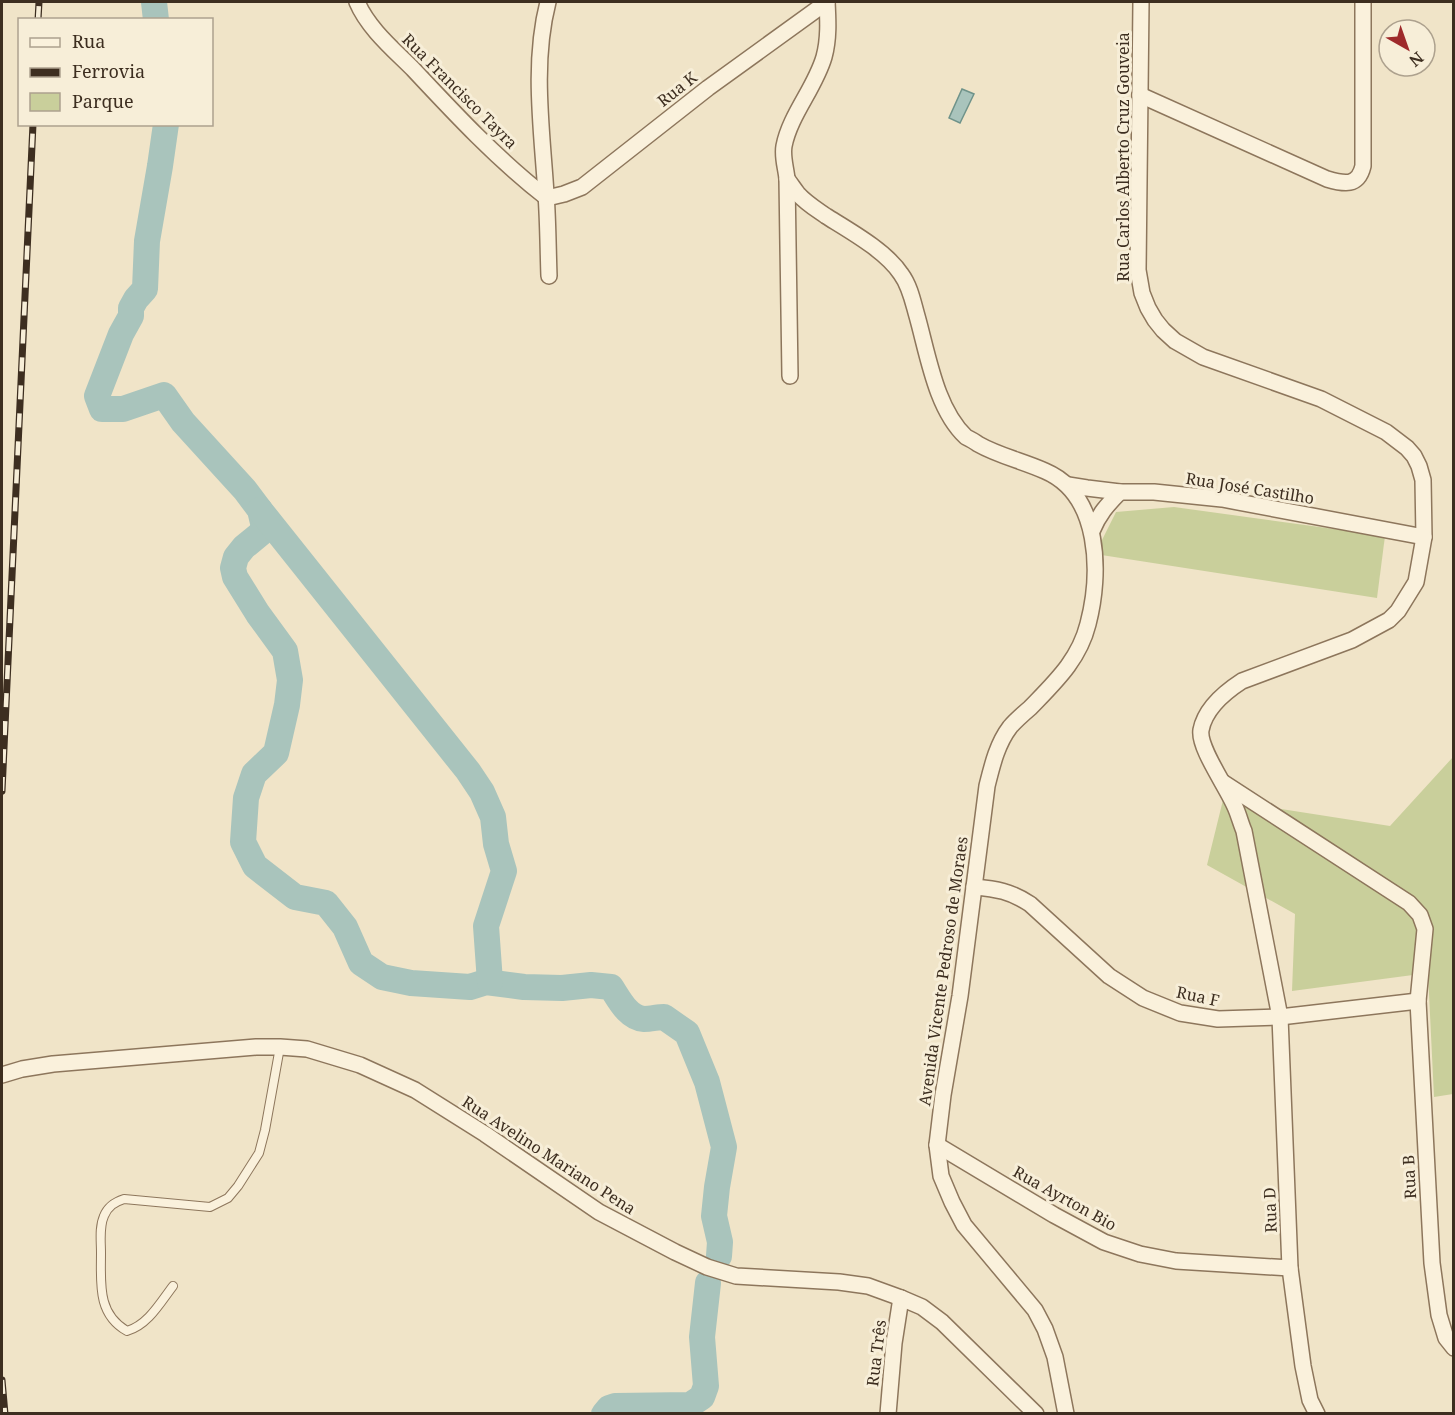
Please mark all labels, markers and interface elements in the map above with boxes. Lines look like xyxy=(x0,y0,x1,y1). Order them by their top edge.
legend xyxy=(18,18,213,126)
north arrow xyxy=(1377,18,1437,78)
text: Rua xyxy=(72,29,105,53)
street label: Rua Francisco Tayra xyxy=(398,29,522,153)
street label: Rua Carlos Alberto Cruz Gouveia xyxy=(1112,32,1134,282)
text: N xyxy=(1404,47,1429,72)
text: Ferrovia xyxy=(72,59,145,83)
street label: Rua K xyxy=(652,66,702,112)
text: Parque xyxy=(72,89,134,113)
street label: Rua José Castilho xyxy=(1184,467,1316,509)
street label: Avenida Vicente Pedroso de Moraes xyxy=(913,835,973,1107)
street label: Rua F xyxy=(1175,981,1221,1011)
street label: Rua Avelino Mariano Pena xyxy=(458,1091,640,1219)
street label: Rua B xyxy=(1397,1154,1421,1200)
street label: Rua Ayrton Bio xyxy=(1009,1160,1121,1236)
street label: Rua D xyxy=(1258,1187,1282,1233)
street label: Rua Três xyxy=(861,1318,891,1388)

